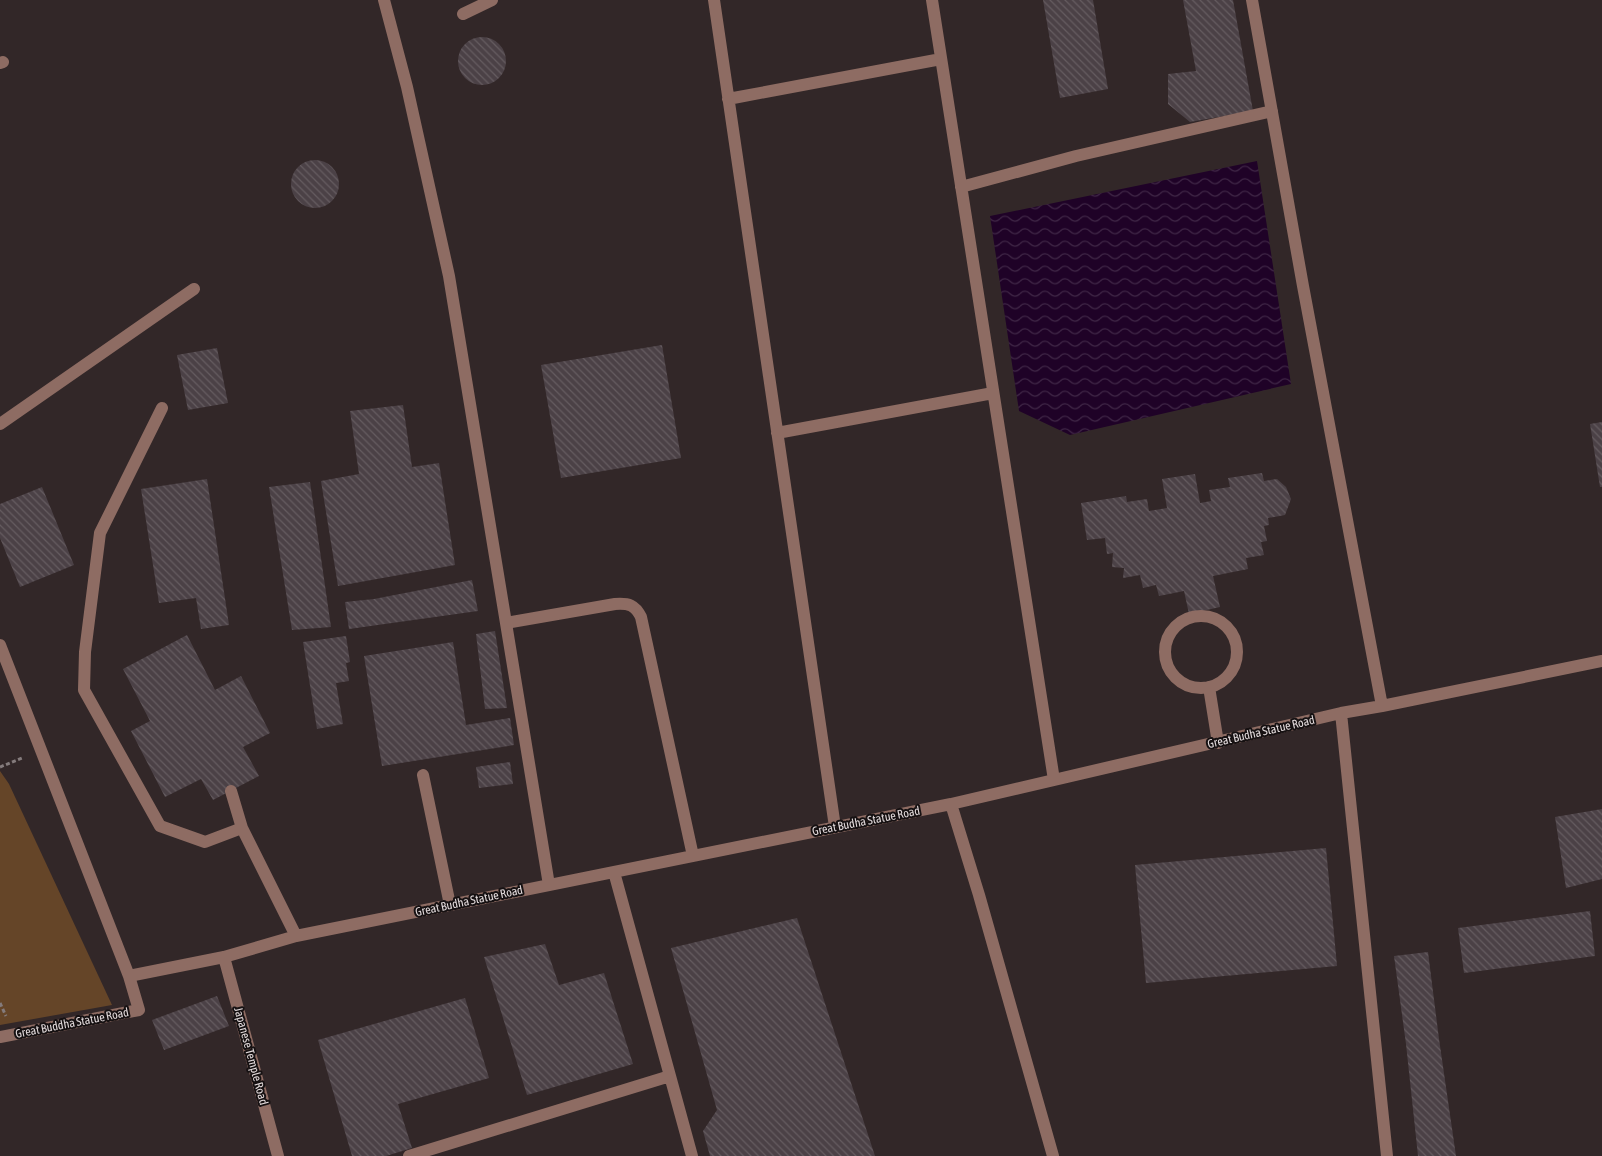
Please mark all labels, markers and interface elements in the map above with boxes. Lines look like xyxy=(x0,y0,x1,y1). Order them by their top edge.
street label: Great Budha Statue Road xyxy=(1206,713,1316,751)
street label: Great Budha Statue Road xyxy=(811,804,921,838)
street label: Great Budha Statue Road xyxy=(414,883,524,919)
street label: Great Buddha Statue Road xyxy=(14,1005,130,1041)
street label: Japanese Temple Road xyxy=(231,1006,271,1106)

